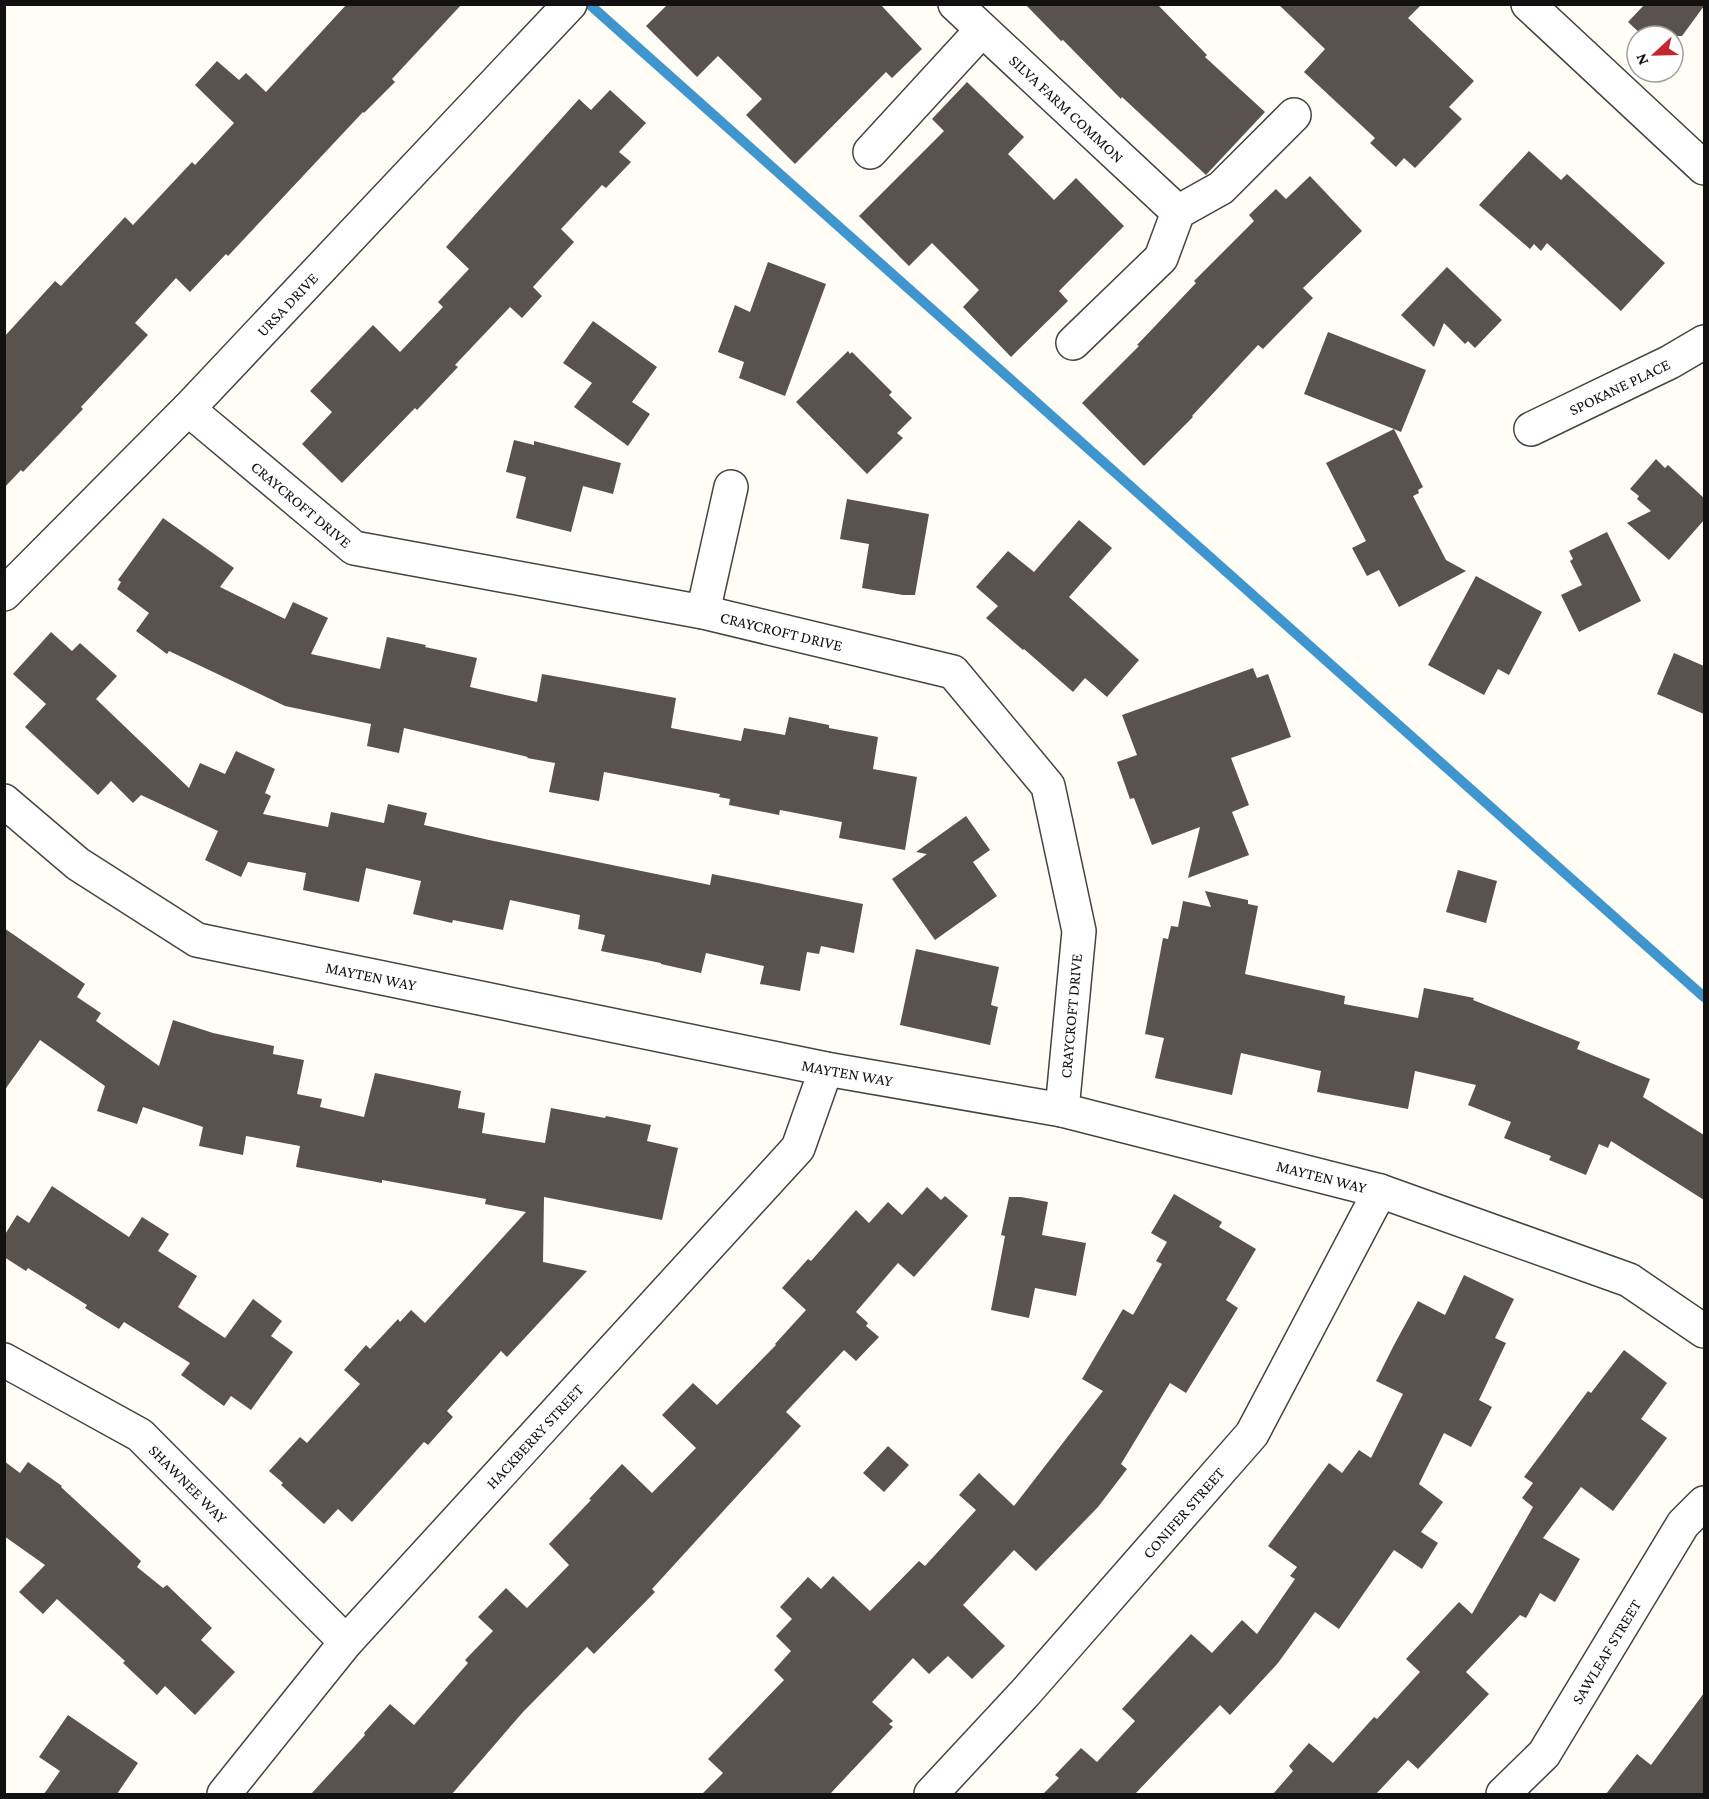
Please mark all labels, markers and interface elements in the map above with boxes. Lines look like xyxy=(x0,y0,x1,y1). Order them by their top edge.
north arrow xyxy=(1625,24,1685,84)
street label: SILVA FARM COMMON xyxy=(1006,51,1127,166)
text: N xyxy=(1632,51,1651,68)
street label: URSA DRIVE xyxy=(253,269,321,339)
street label: SPOKANE PLACE xyxy=(1566,355,1673,418)
street label: CRAYCROFT DRIVE xyxy=(248,457,355,551)
street label: CRAYCROFT DRIVE xyxy=(719,608,845,654)
street label: CRAYCROFT DRIVE xyxy=(1057,953,1085,1079)
street label: MAYTEN WAY xyxy=(324,958,418,993)
street label: MAYTEN WAY xyxy=(800,1056,895,1089)
street label: MAYTEN WAY xyxy=(1275,1157,1369,1196)
street label: HACKBERRY STREET xyxy=(482,1380,587,1492)
street label: SHAWNEE WAY xyxy=(146,1441,231,1527)
street label: CONIFER STREET xyxy=(1139,1463,1228,1561)
street label: SAWLEAF STREET xyxy=(1568,1596,1644,1707)

